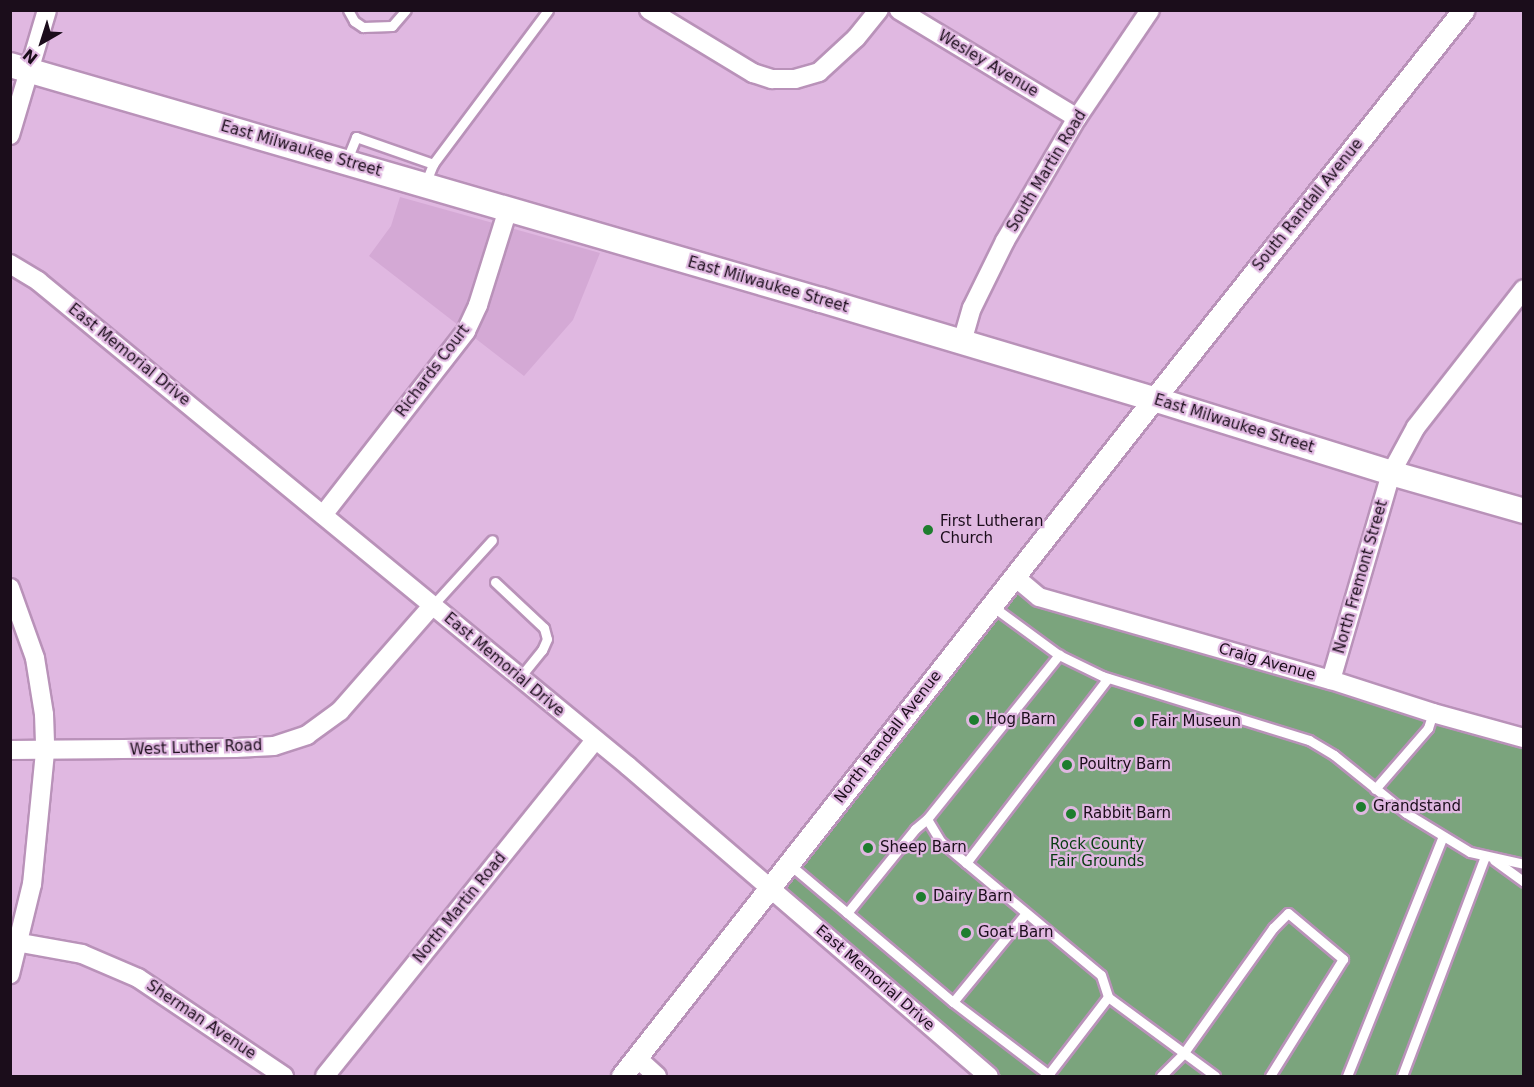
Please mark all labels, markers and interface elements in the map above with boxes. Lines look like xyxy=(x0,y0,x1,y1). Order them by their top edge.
north arrow xyxy=(12,12,72,72)
street label: Wesley Avenue xyxy=(935,27,1041,101)
text: N xyxy=(19,45,42,68)
street label: South Martin Road xyxy=(1004,107,1090,235)
street label: East Milwaukee Street xyxy=(219,117,383,181)
street label: South Randall Avenue xyxy=(1249,135,1367,275)
street label: East Milwaukee Street xyxy=(686,253,850,317)
street label: East Memorial Drive xyxy=(64,300,194,410)
street label: Richards Court xyxy=(392,321,474,421)
street label: East Milwaukee Street xyxy=(1152,391,1316,457)
street label: North Fremont Street xyxy=(1330,498,1392,656)
place label: First Lutheran Church xyxy=(940,512,1043,547)
marker: First Lutheran Church xyxy=(921,523,935,537)
street label: East Memorial Drive xyxy=(440,609,568,721)
street label: Craig Avenue xyxy=(1216,640,1318,684)
street label: North Randall Avenue xyxy=(831,667,945,807)
place label: Hog Barn xyxy=(986,711,1056,729)
marker: Hog Barn xyxy=(967,713,981,727)
place label: Fair Museun xyxy=(1151,713,1241,731)
marker: Fair Museun xyxy=(1132,715,1146,729)
street label: West Luther Road xyxy=(130,737,262,759)
place label: Poultry Barn xyxy=(1079,756,1171,774)
marker: Poultry Barn xyxy=(1060,758,1074,772)
place label: Grandstand xyxy=(1373,798,1461,816)
marker: Grandstand xyxy=(1354,800,1368,814)
place label: Rabbit Barn xyxy=(1083,805,1171,823)
marker: Rabbit Barn xyxy=(1064,807,1078,821)
park label: Rock County Fair Grounds xyxy=(1050,835,1144,870)
place label: Sheep Barn xyxy=(880,839,967,857)
marker: Sheep Barn xyxy=(861,841,875,855)
street label: North Martin Road xyxy=(410,849,510,967)
place label: Dairy Barn xyxy=(933,888,1013,906)
marker: Dairy Barn xyxy=(914,890,928,904)
street label: East Memorial Drive xyxy=(812,921,938,1035)
place label: Goat Barn xyxy=(978,924,1054,942)
marker: Goat Barn xyxy=(959,926,973,940)
street label: Sherman Avenue xyxy=(143,977,259,1063)

